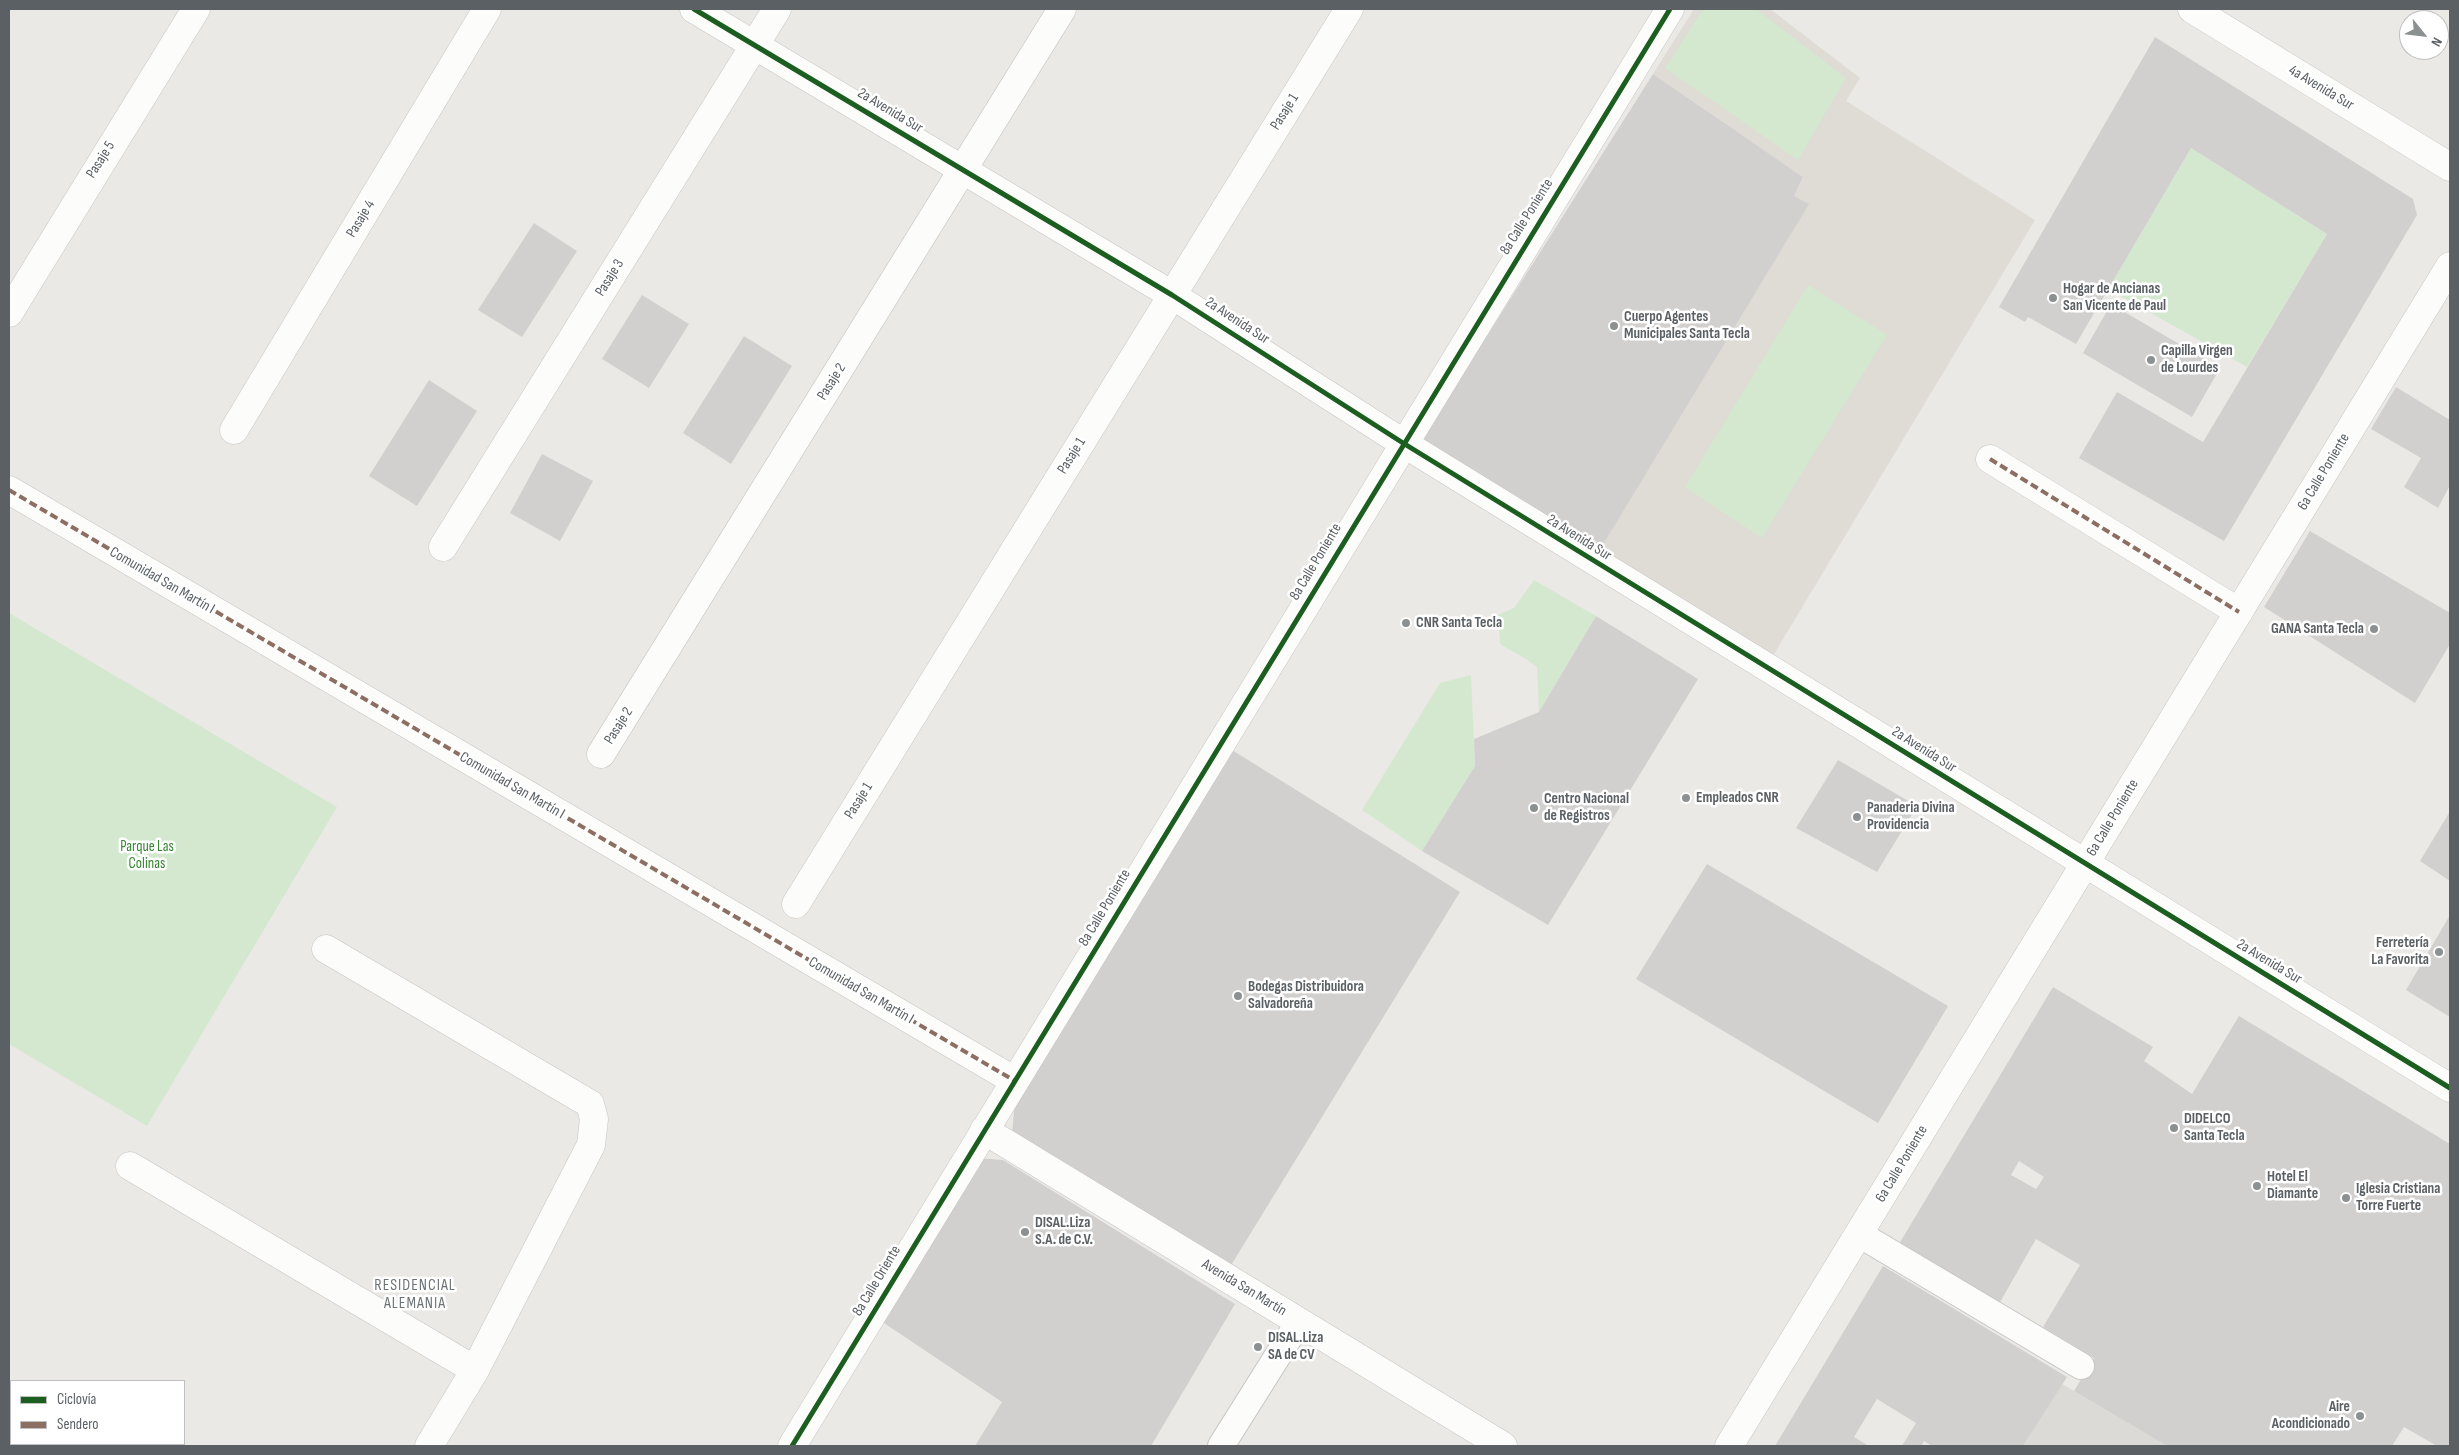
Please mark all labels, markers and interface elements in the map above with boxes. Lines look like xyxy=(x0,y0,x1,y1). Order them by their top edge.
north arrow xyxy=(2399,10,2449,60)
text: N xyxy=(2427,35,2446,49)
street label: 4a Avenida Sur xyxy=(2285,61,2357,115)
street label: 2a Avenida Sur xyxy=(854,85,926,137)
street label: Pasaje 1 xyxy=(1267,91,1303,133)
street label: Pasaje 5 xyxy=(83,138,119,182)
street label: 8a Calle Poniente xyxy=(1496,176,1558,258)
street label: Pasaje 4 xyxy=(343,197,379,241)
street label: Pasaje 3 xyxy=(592,256,628,300)
place label: Hogar de Ancianas San Vicente de Paul xyxy=(2063,280,2166,315)
marker: Hogar de Ancianas San Vicente de Paul xyxy=(2047,292,2059,304)
street label: 2a Avenida Sur xyxy=(1202,294,1272,348)
place label: Cuerpo Agentes Municipales Santa Tecla xyxy=(1624,308,1750,343)
marker: Cuerpo Agentes Municipales Santa Tecla xyxy=(1608,320,1620,332)
place label: Capilla Virgen de Lourdes xyxy=(2161,342,2233,377)
marker: Capilla Virgen de Lourdes xyxy=(2145,354,2157,366)
street label: Pasaje 2 xyxy=(814,360,850,404)
street label: 6a Calle Poniente xyxy=(2294,430,2354,514)
street label: Pasaje 1 xyxy=(1054,435,1090,477)
street label: 2a Avenida Sur xyxy=(1543,511,1615,565)
street label: 8a Calle Poniente xyxy=(1286,520,1346,604)
street label: Comunidad San Martín I xyxy=(106,544,218,618)
place label: CNR Santa Tecla xyxy=(1416,614,1502,632)
marker: CNR Santa Tecla xyxy=(1400,617,1412,629)
place label: GANA Santa Tecla xyxy=(2271,620,2364,638)
marker: GANA Santa Tecla xyxy=(2368,623,2380,635)
street label: Pasaje 2 xyxy=(601,704,637,748)
street label: 2a Avenida Sur xyxy=(1888,723,1960,777)
street label: Comunidad San Martín I xyxy=(456,749,568,823)
street label: 6a Calle Poniente xyxy=(2083,776,2143,860)
street label: Pasaje 1 xyxy=(841,780,877,822)
place label: Empleados CNR xyxy=(1696,789,1779,807)
place label: Centro Nacional de Registros xyxy=(1544,790,1629,825)
marker: Empleados CNR xyxy=(1680,792,1692,804)
place label: Panaderia Divina Providencia xyxy=(1867,799,1955,834)
marker: Centro Nacional de Registros xyxy=(1528,802,1540,814)
marker: Panaderia Divina Providencia xyxy=(1851,811,1863,823)
park label: Parque Las Colinas xyxy=(120,838,174,873)
street label: 8a Calle Poniente xyxy=(1075,866,1135,950)
place label: Ferretería La Favorita xyxy=(2371,934,2429,969)
street label: 2a Avenida Sur xyxy=(2233,936,2305,988)
marker: Ferretería La Favorita xyxy=(2433,946,2445,958)
street label: Comunidad San Martín I xyxy=(805,954,917,1028)
place label: Bodegas Distribuidora Salvadoreña xyxy=(1248,978,1364,1013)
marker: Bodegas Distribuidora Salvadoreña xyxy=(1232,990,1244,1002)
place label: DIDELCO Santa Tecla xyxy=(2184,1110,2245,1145)
street label: 6a Calle Poniente xyxy=(1872,1122,1932,1206)
marker: DIDELCO Santa Tecla xyxy=(2168,1122,2180,1134)
place label: Hotel El Diamante xyxy=(2267,1168,2318,1203)
marker: Hotel El Diamante xyxy=(2251,1180,2263,1192)
place label: Iglesia Cristiana Torre Fuerte xyxy=(2356,1180,2440,1215)
marker: Iglesia Cristiana Torre Fuerte xyxy=(2340,1192,2352,1204)
place label: DISAL.Liza S.A. de C.V. xyxy=(1035,1214,1093,1249)
marker: DISAL.Liza S.A. de C.V. xyxy=(1019,1226,1031,1238)
street label: 8a Calle Oriente xyxy=(849,1242,905,1320)
street label: Avenida San Martín xyxy=(1198,1256,1290,1320)
district label: RESIDENCIAL ALEMANIA xyxy=(373,1276,457,1314)
place label: DISAL.Liza SA de CV xyxy=(1268,1329,1323,1364)
marker: DISAL.Liza SA de CV xyxy=(1252,1341,1264,1353)
legend xyxy=(10,1380,185,1445)
text: Ciclovía xyxy=(57,1390,96,1409)
place label: Aire Acondicionado xyxy=(2272,1398,2350,1433)
marker: Aire Acondicionado xyxy=(2354,1410,2366,1422)
text: Sendero xyxy=(57,1415,98,1434)

